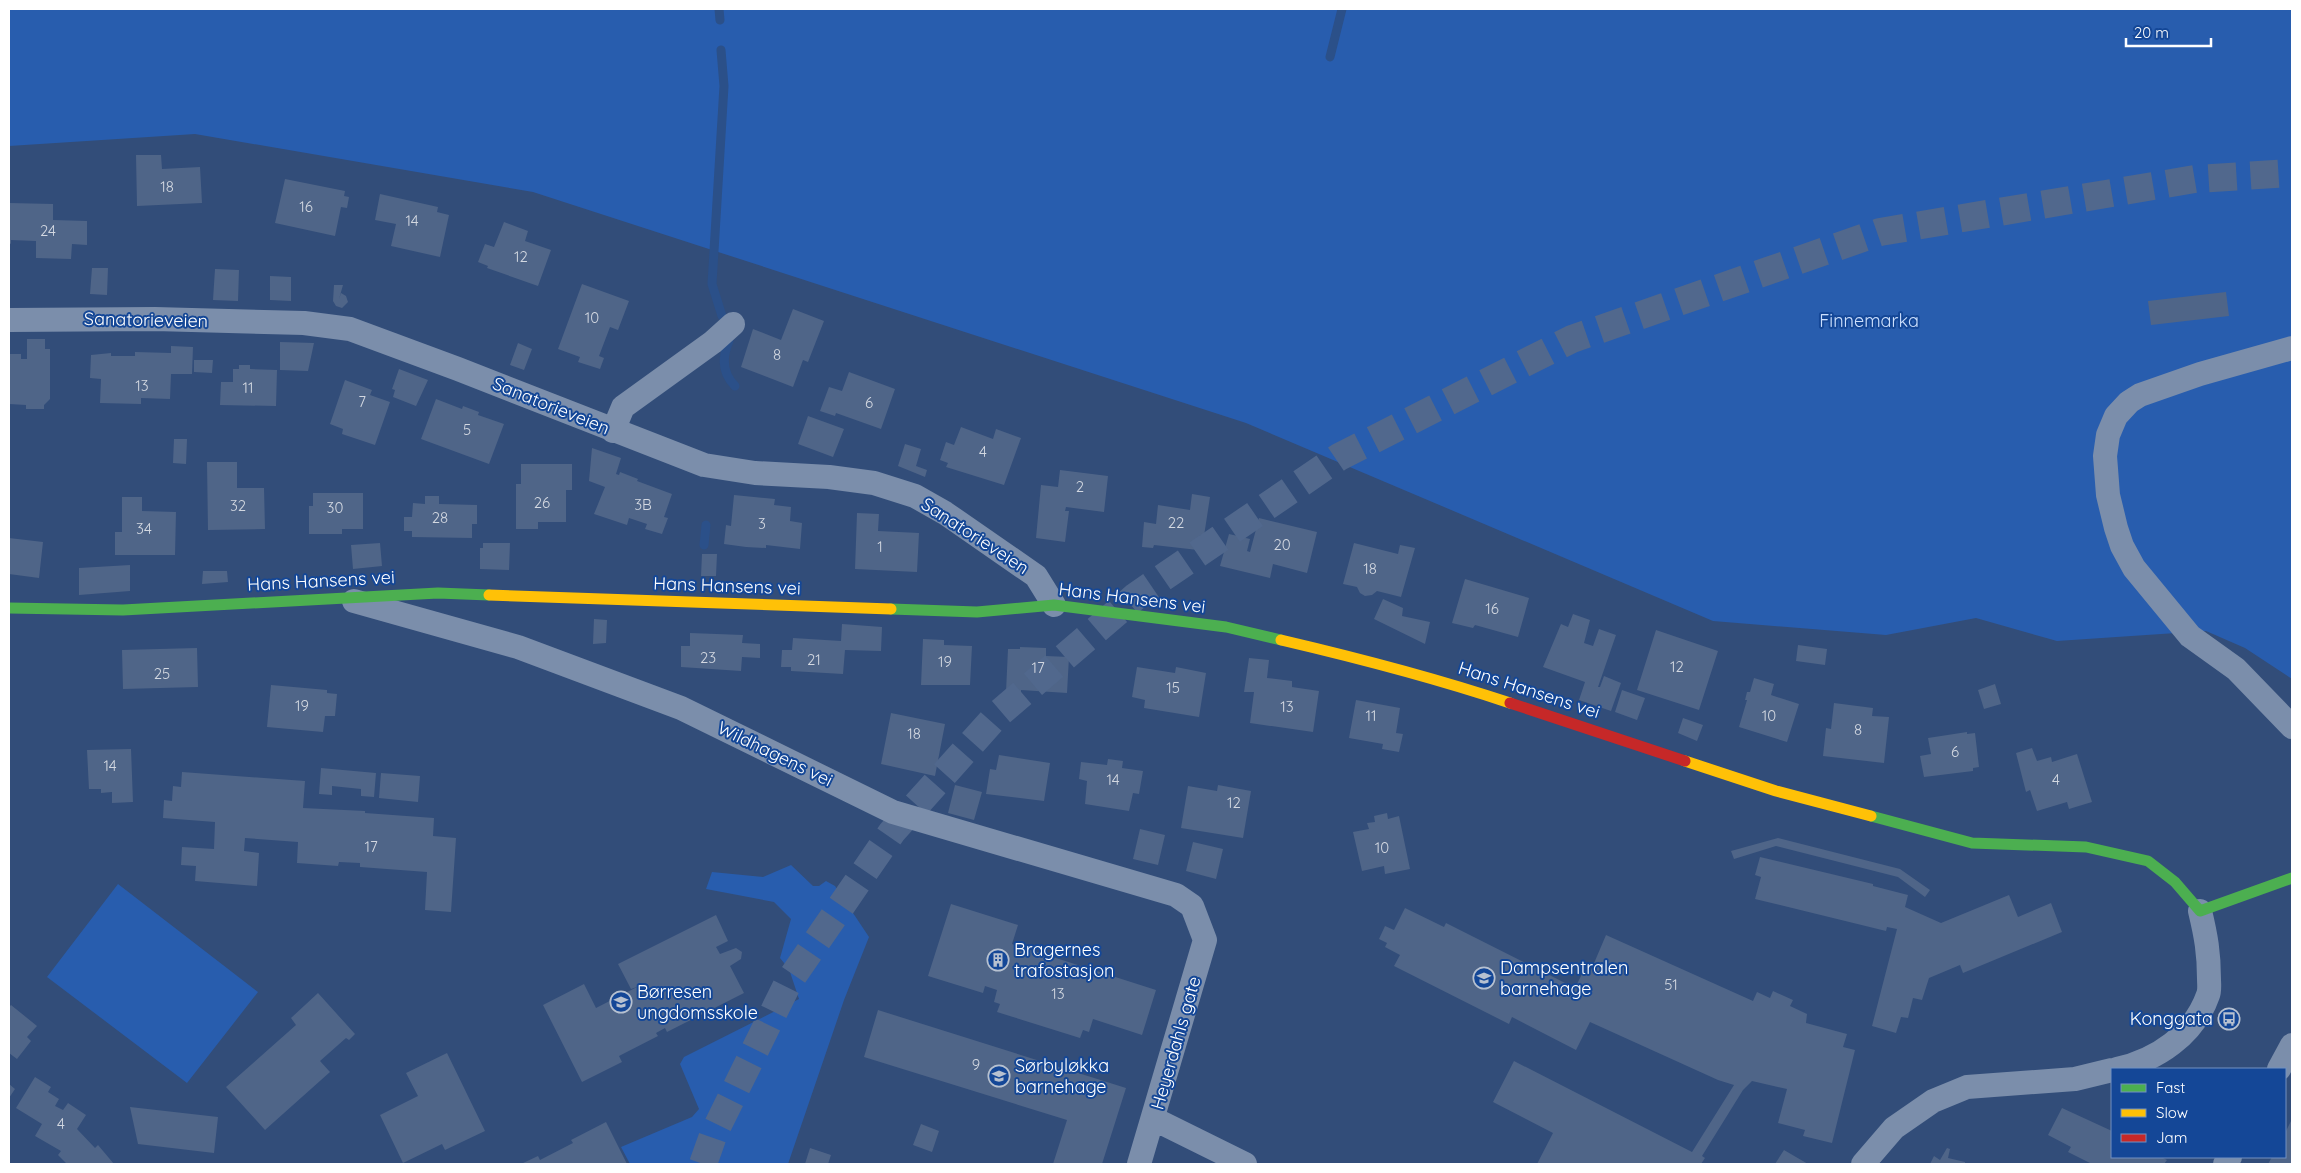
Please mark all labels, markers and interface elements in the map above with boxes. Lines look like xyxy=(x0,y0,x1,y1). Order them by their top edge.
scale bar xyxy=(2126,15,2211,47)
text: 20 m xyxy=(2134,23,2169,42)
house number: 18 xyxy=(160,177,174,196)
house number: 16 xyxy=(299,197,313,216)
house number: 14 xyxy=(405,211,419,230)
house number: 24 xyxy=(40,221,56,240)
house number: 12 xyxy=(514,247,528,266)
street label: Sanatorieveien xyxy=(84,307,208,332)
house number: 10 xyxy=(585,308,599,327)
park label: Finnemarka xyxy=(1819,309,1919,332)
house number: 8 xyxy=(773,345,781,364)
street label: Sanatorieveien xyxy=(489,372,613,439)
house number: 13 xyxy=(135,376,149,395)
house number: 11 xyxy=(242,378,254,397)
house number: 7 xyxy=(358,392,366,411)
house number: 6 xyxy=(865,393,873,412)
house number: 5 xyxy=(463,420,471,439)
house number: 4 xyxy=(979,442,987,461)
house number: 2 xyxy=(1076,477,1084,496)
street label: Sanatorieveien xyxy=(917,492,1034,579)
house number: 26 xyxy=(534,493,550,512)
house number: 3B xyxy=(634,495,652,514)
house number: 32 xyxy=(230,496,246,515)
house number: 30 xyxy=(327,498,343,517)
house number: 28 xyxy=(432,508,448,527)
house number: 22 xyxy=(1168,513,1184,532)
house number: 3 xyxy=(758,514,766,533)
house number: 34 xyxy=(136,519,152,538)
house number: 20 xyxy=(1273,535,1291,554)
house number: 1 xyxy=(877,537,883,556)
house number: 18 xyxy=(1363,559,1377,578)
street label: Hans Hansens vei xyxy=(247,565,395,596)
street label: Hans Hansens vei xyxy=(653,571,801,600)
street label: Hans Hansens vei xyxy=(1057,577,1207,618)
house number: 16 xyxy=(1485,599,1499,618)
house number: 23 xyxy=(700,648,716,667)
house number: 21 xyxy=(807,650,821,669)
house number: 19 xyxy=(938,652,952,671)
street label: Hans Hansens vei xyxy=(1455,656,1603,723)
house number: 12 xyxy=(1670,657,1684,676)
house number: 17 xyxy=(1031,658,1045,677)
house number: 25 xyxy=(154,664,170,683)
house number: 15 xyxy=(1166,678,1180,697)
house number: 19 xyxy=(295,696,309,715)
house number: 13 xyxy=(1280,697,1294,716)
house number: 11 xyxy=(1365,706,1377,725)
house number: 10 xyxy=(1762,706,1776,725)
street label: Wildhagens vei xyxy=(714,716,837,791)
house number: 8 xyxy=(1854,720,1862,739)
house number: 18 xyxy=(907,724,921,743)
house number: 6 xyxy=(1951,742,1959,761)
house number: 14 xyxy=(103,756,117,775)
house number: 14 xyxy=(1106,770,1120,789)
house number: 4 xyxy=(2052,770,2060,789)
house number: 12 xyxy=(1227,793,1241,812)
house number: 17 xyxy=(364,837,378,856)
house number: 10 xyxy=(1375,838,1389,857)
place label: Bragernes trafostasjon xyxy=(1014,938,1114,982)
building icon: Bragernes trafostasjon xyxy=(986,948,1010,972)
place label: Dampsentralen barnehage xyxy=(1500,956,1628,1000)
school or university icon: Dampsentralen barnehage xyxy=(1472,966,1496,990)
street label: Heyerdahls gate xyxy=(1145,974,1206,1112)
house number: 51 xyxy=(1664,975,1678,994)
place label: Børresen ungdomsskole xyxy=(637,980,758,1024)
house number: 13 xyxy=(1051,984,1065,1003)
school or university icon: Børresen ungdomsskole xyxy=(609,990,633,1014)
place label: Konggata xyxy=(2130,1007,2213,1030)
bus stop icon: Konggata xyxy=(2217,1007,2241,1031)
place label: Sørbyløkka barnehage xyxy=(1015,1054,1109,1098)
house number: 9 xyxy=(972,1055,980,1074)
school or university icon: Sørbyløkka barnehage xyxy=(987,1064,1011,1088)
legend xyxy=(2111,1068,2286,1158)
text: Fast xyxy=(2156,1078,2185,1097)
text: Slow xyxy=(2156,1103,2188,1122)
house number: 4 xyxy=(57,1114,65,1133)
text: Jam xyxy=(2156,1128,2187,1147)

